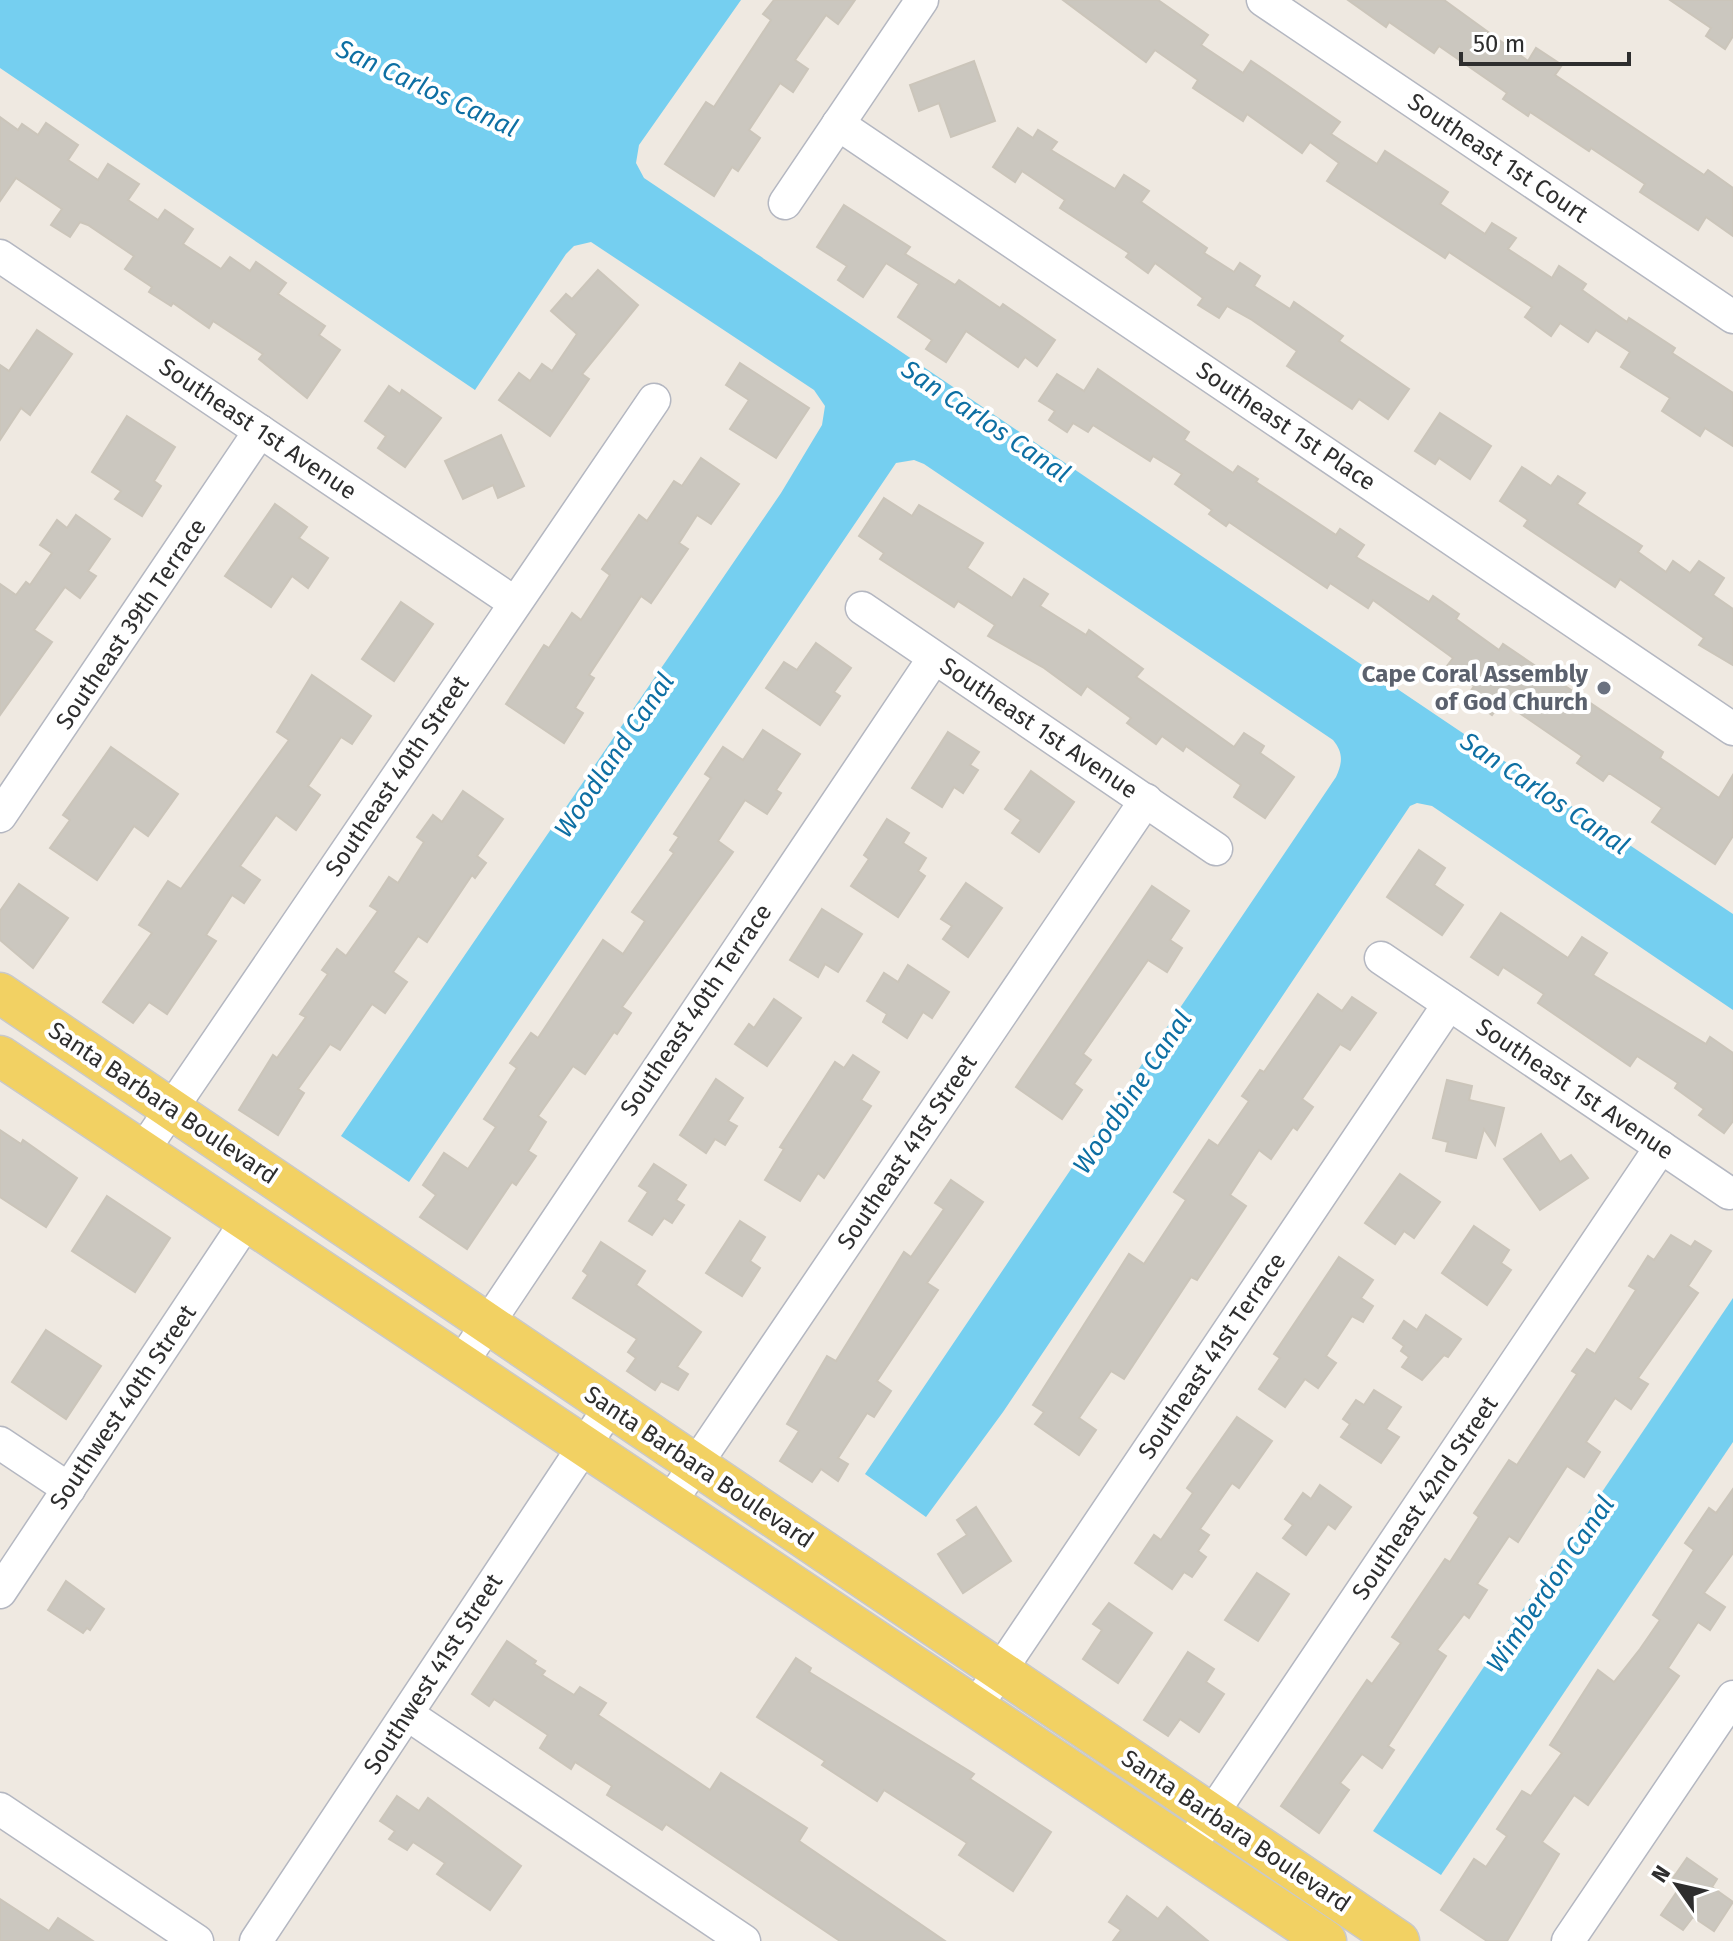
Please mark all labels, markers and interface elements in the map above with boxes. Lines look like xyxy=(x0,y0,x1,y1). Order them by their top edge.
scale bar xyxy=(1461,16,1629,66)
text: 50 m xyxy=(1473,30,1525,58)
water label: San Carlos Canal xyxy=(330,32,522,144)
street label: Southeast 1st Court xyxy=(1403,87,1594,229)
street label: Southeast 1st Avenue xyxy=(154,353,362,505)
water label: San Carlos Canal xyxy=(895,353,1076,489)
street label: Southeast 1st Place xyxy=(1191,356,1381,496)
street label: Southeast 39th Terrace xyxy=(50,513,212,735)
street label: Southeast 1st Avenue xyxy=(935,652,1143,804)
place label: Cape Coral Assembly of God Church xyxy=(1362,660,1589,716)
water label: Woodland Canal xyxy=(548,667,681,843)
street label: Southeast 40th Street xyxy=(319,670,475,882)
marker: Cape Coral Assembly of God Church xyxy=(1595,679,1613,697)
water label: San Carlos Canal xyxy=(1454,725,1635,861)
street label: Southeast 40th Terrace xyxy=(615,899,777,1121)
water label: Woodbine Canal xyxy=(1066,1005,1198,1180)
street label: Southeast 1st Avenue xyxy=(1471,1013,1679,1165)
street label: Santa Barbara Boulevard xyxy=(43,1016,283,1190)
street label: Southeast 41st Street xyxy=(831,1049,983,1255)
street label: Southeast 41st Terrace xyxy=(1133,1248,1291,1464)
street label: Southwest 40th Street xyxy=(44,1299,202,1515)
street label: Santa Barbara Boulevard xyxy=(579,1380,819,1554)
street label: Southeast 42nd Street xyxy=(1346,1391,1504,1605)
water label: Wimberdon Canal xyxy=(1480,1490,1621,1679)
street label: Southwest 41st Street xyxy=(358,1568,508,1780)
street label: Santa Barbara Boulevard xyxy=(1116,1744,1356,1918)
north arrow xyxy=(1637,1845,1717,1925)
text: N xyxy=(1646,1860,1676,1888)

